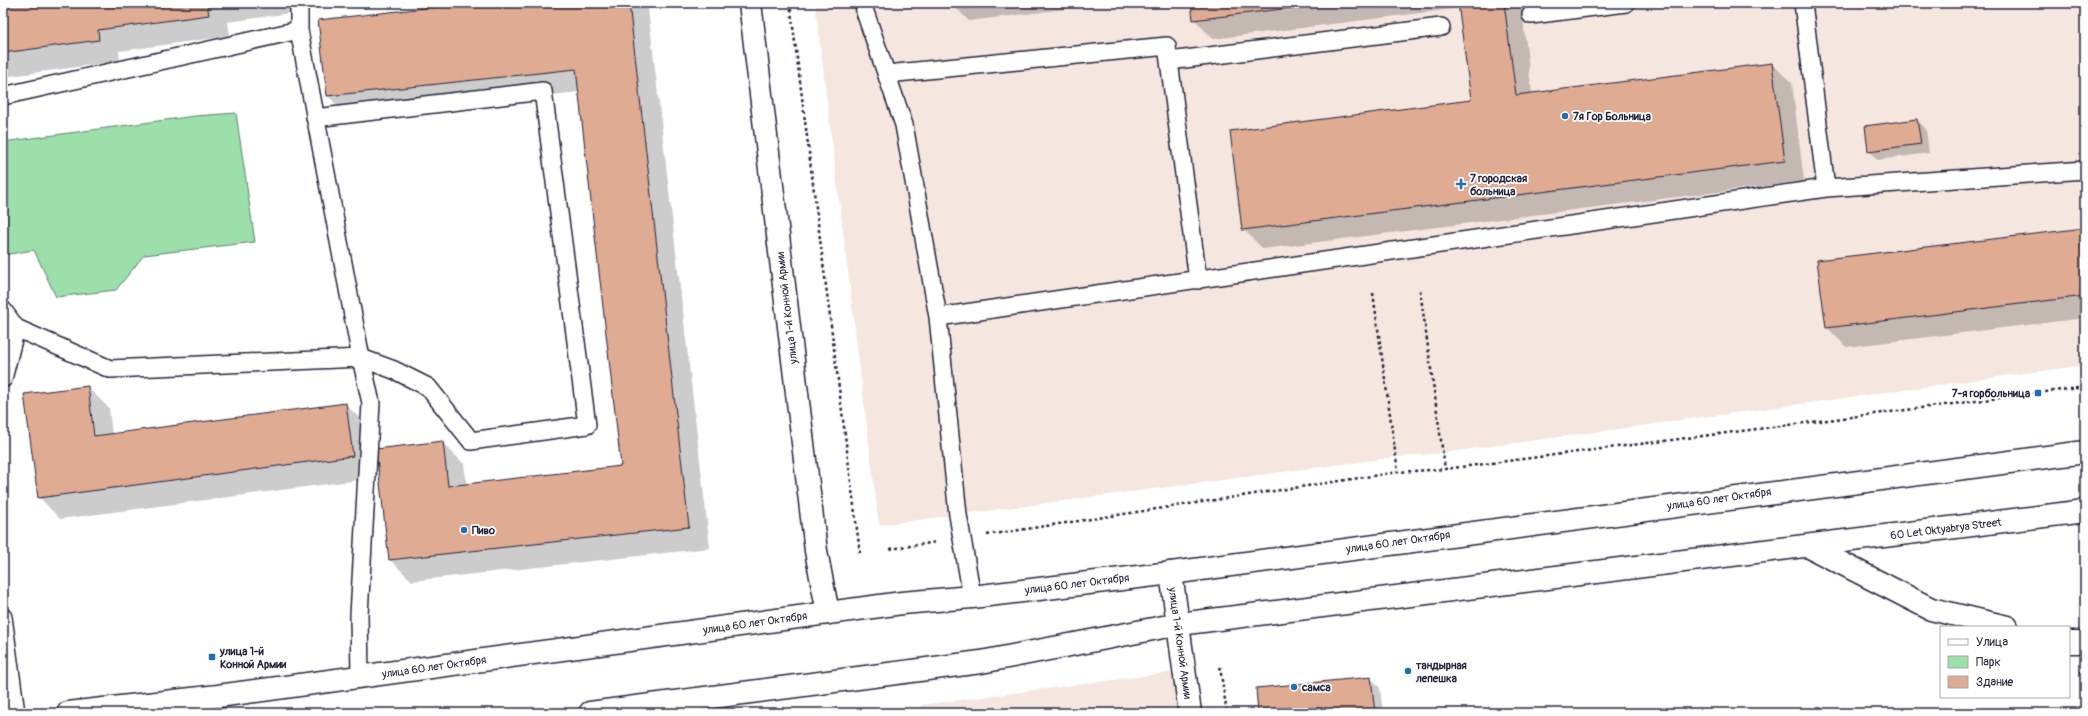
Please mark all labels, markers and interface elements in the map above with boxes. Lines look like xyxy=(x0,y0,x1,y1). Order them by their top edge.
place label: 7я Гор Больница xyxy=(1573,110,1651,123)
marker: 7я Гор Больница xyxy=(1560,111,1570,121)
place label: 7 городская больница xyxy=(1470,172,1527,198)
marker: 7 городская больница xyxy=(1455,178,1467,190)
street label: улица 1-й Конной Армии xyxy=(774,251,800,366)
place label: 7-я горбольница xyxy=(1952,387,2030,400)
marker: 7-я горбольница xyxy=(2033,388,2043,398)
street label: улица 60 лет Октября xyxy=(1665,485,1772,513)
street label: 60 Let Oktyabrya Street xyxy=(1890,516,2003,542)
place label: Пиво xyxy=(472,524,495,537)
marker: Пиво xyxy=(459,525,469,535)
street label: улица 60 лет Октября xyxy=(1344,528,1451,556)
street label: улица 60 лет Октября xyxy=(1023,571,1130,597)
street label: улица 1-й Конной Армии xyxy=(1166,585,1194,700)
street label: улица 60 лет Октября xyxy=(701,609,808,637)
legend xyxy=(1940,626,2070,698)
text: Улица xyxy=(1976,635,2008,650)
place label: улица 1-й Конной Армии xyxy=(219,645,286,671)
marker: улица 1-й Конной Армии xyxy=(207,652,217,662)
street label: улица 60 лет Октября xyxy=(380,653,487,681)
text: Парк xyxy=(1976,655,2001,670)
place label: тандырная лепешка xyxy=(1415,659,1467,685)
marker: тандырная лепешка xyxy=(1403,666,1413,676)
text: Здание xyxy=(1976,675,2013,690)
place label: самса xyxy=(1301,681,1331,694)
marker: самса xyxy=(1289,682,1299,692)

